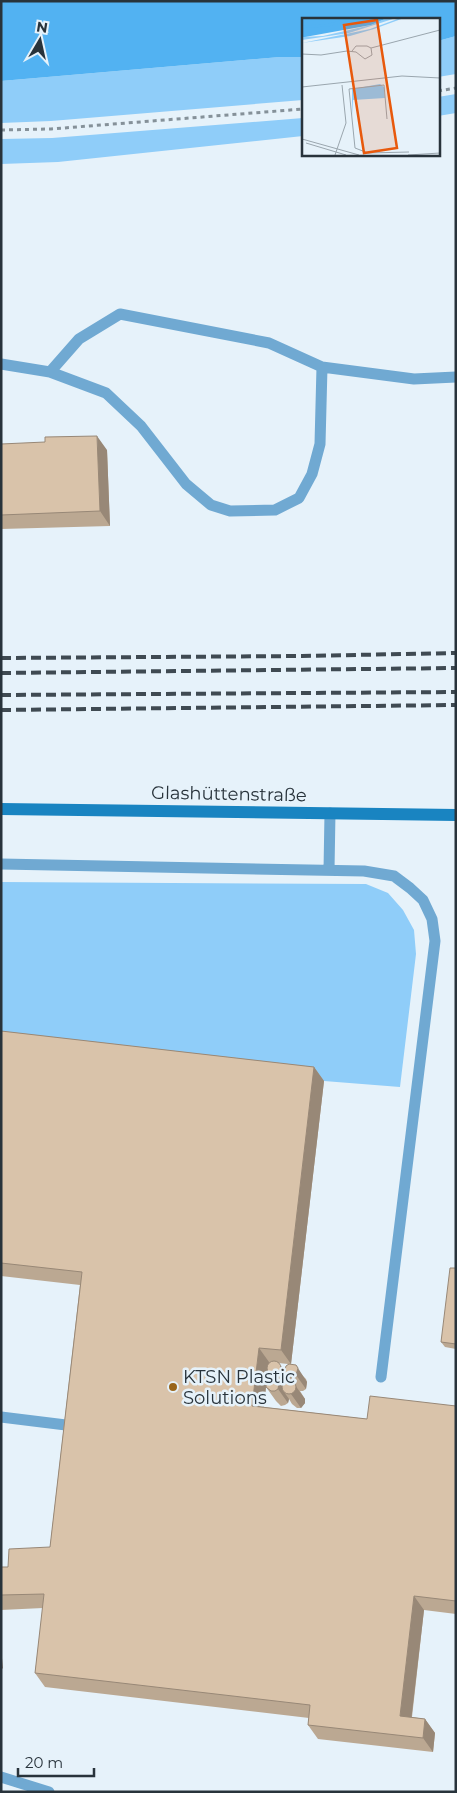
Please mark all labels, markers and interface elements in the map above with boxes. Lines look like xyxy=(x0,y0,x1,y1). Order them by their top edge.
north arrow xyxy=(15,15,65,65)
text: N xyxy=(35,17,49,37)
inset map xyxy=(302,18,440,155)
street label: Glashüttenstraße xyxy=(151,782,307,806)
place label: KTSN Plastic Solutions xyxy=(183,1366,295,1409)
marker: KTSN Plastic Solutions xyxy=(167,1381,179,1393)
scale bar xyxy=(18,1746,94,1778)
text: 20 m xyxy=(25,1753,63,1772)

